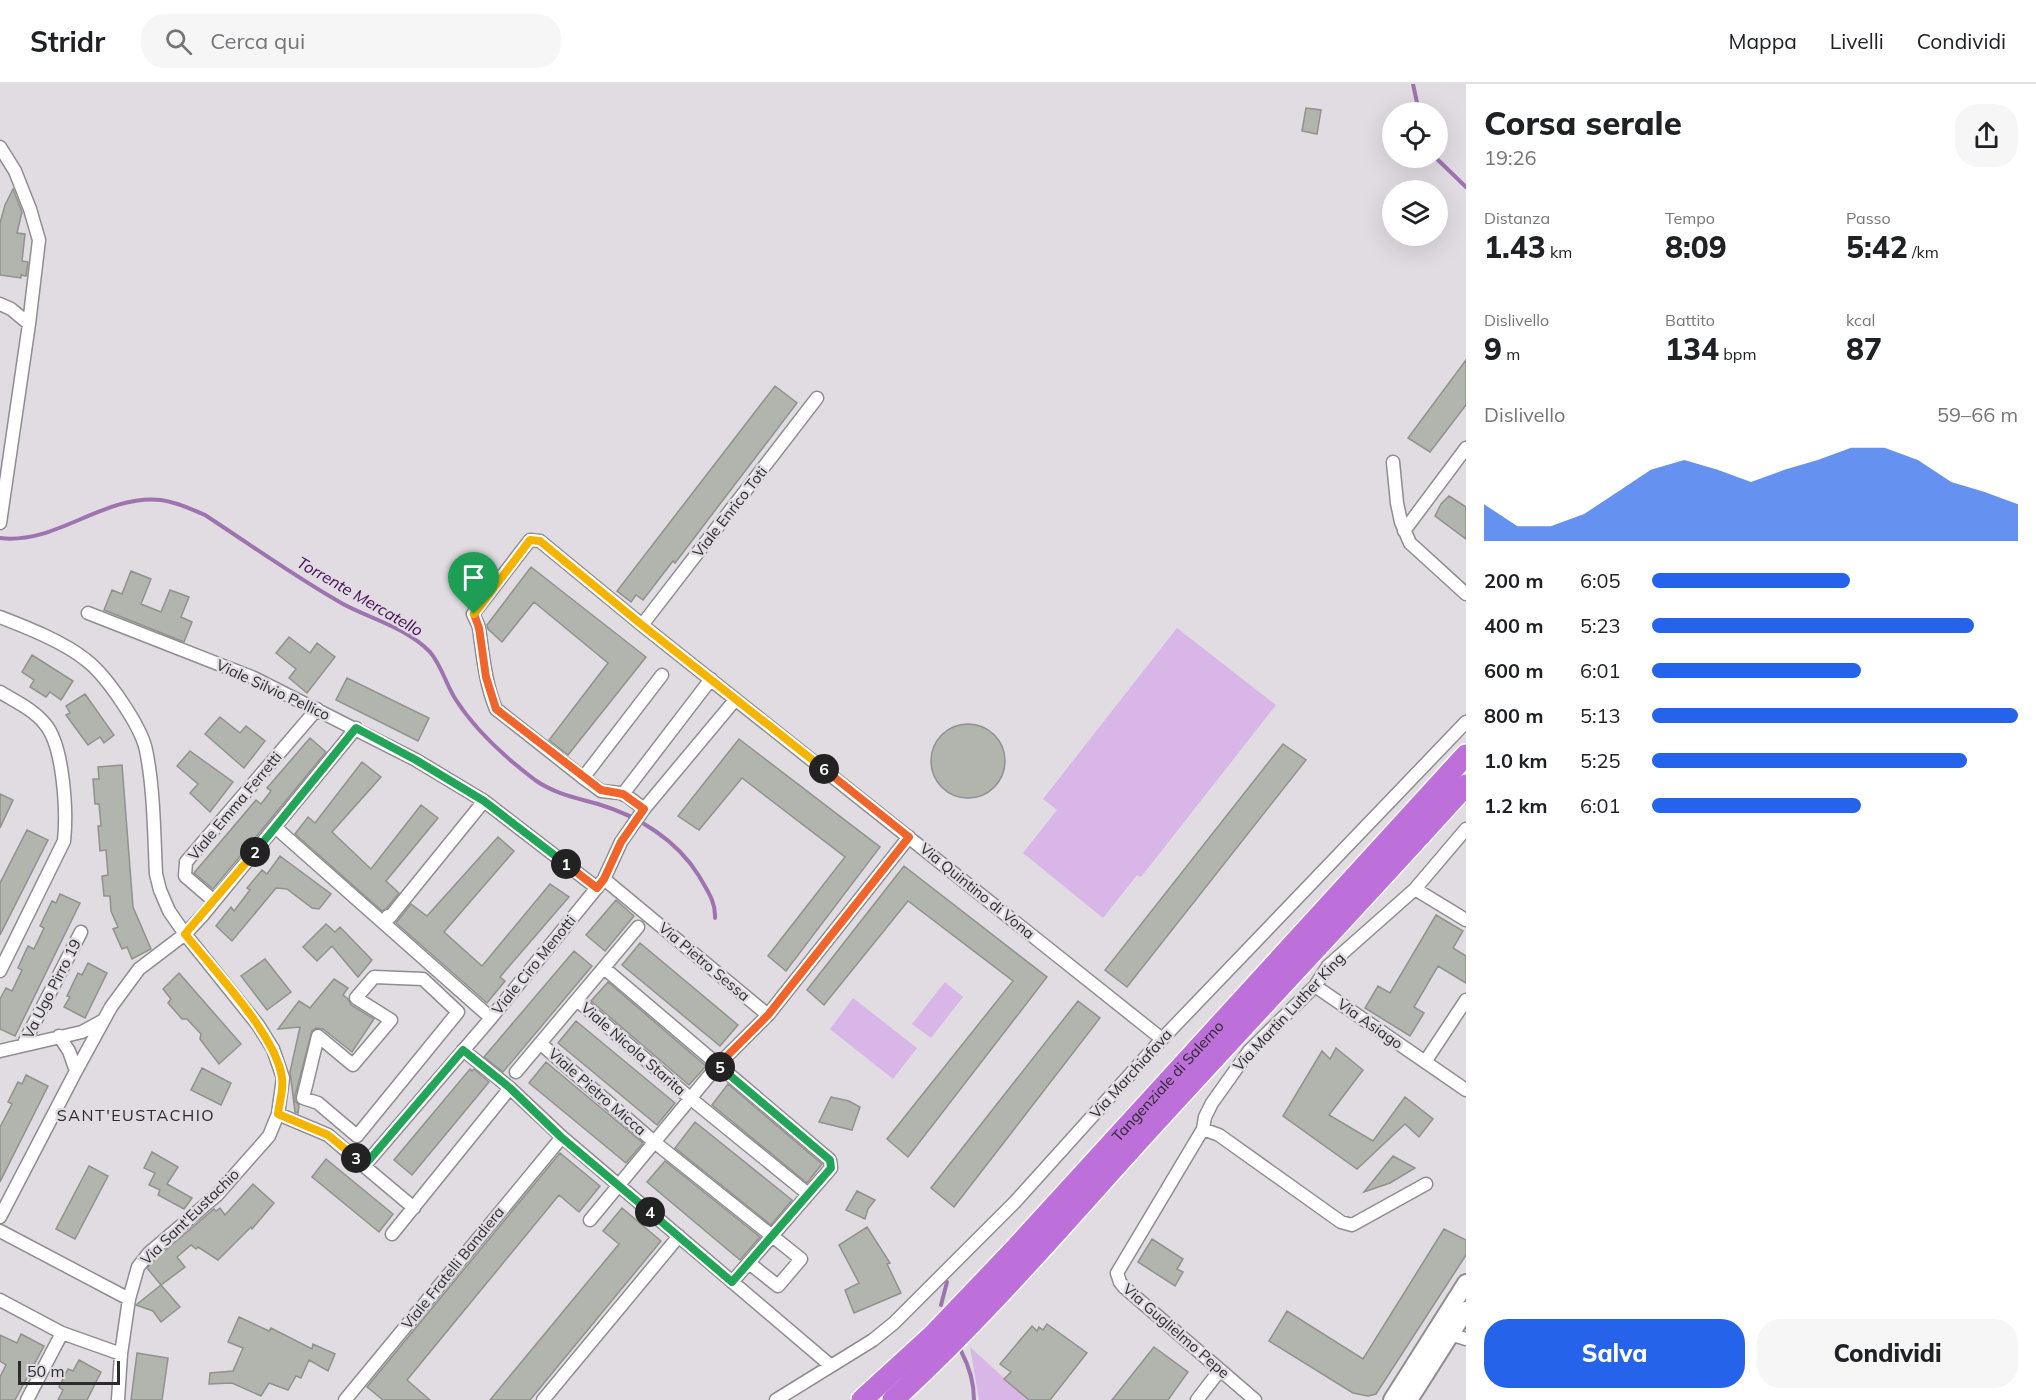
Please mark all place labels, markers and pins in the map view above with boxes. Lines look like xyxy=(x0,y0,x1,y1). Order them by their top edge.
pin xyxy=(448,552,499,614)
pin: 6 xyxy=(809,754,839,784)
pin: 2 xyxy=(240,837,270,867)
pin: 1 xyxy=(551,849,581,879)
pin: 5 xyxy=(705,1052,735,1082)
pin: 3 xyxy=(341,1143,371,1173)
pin: 4 xyxy=(635,1197,665,1227)

